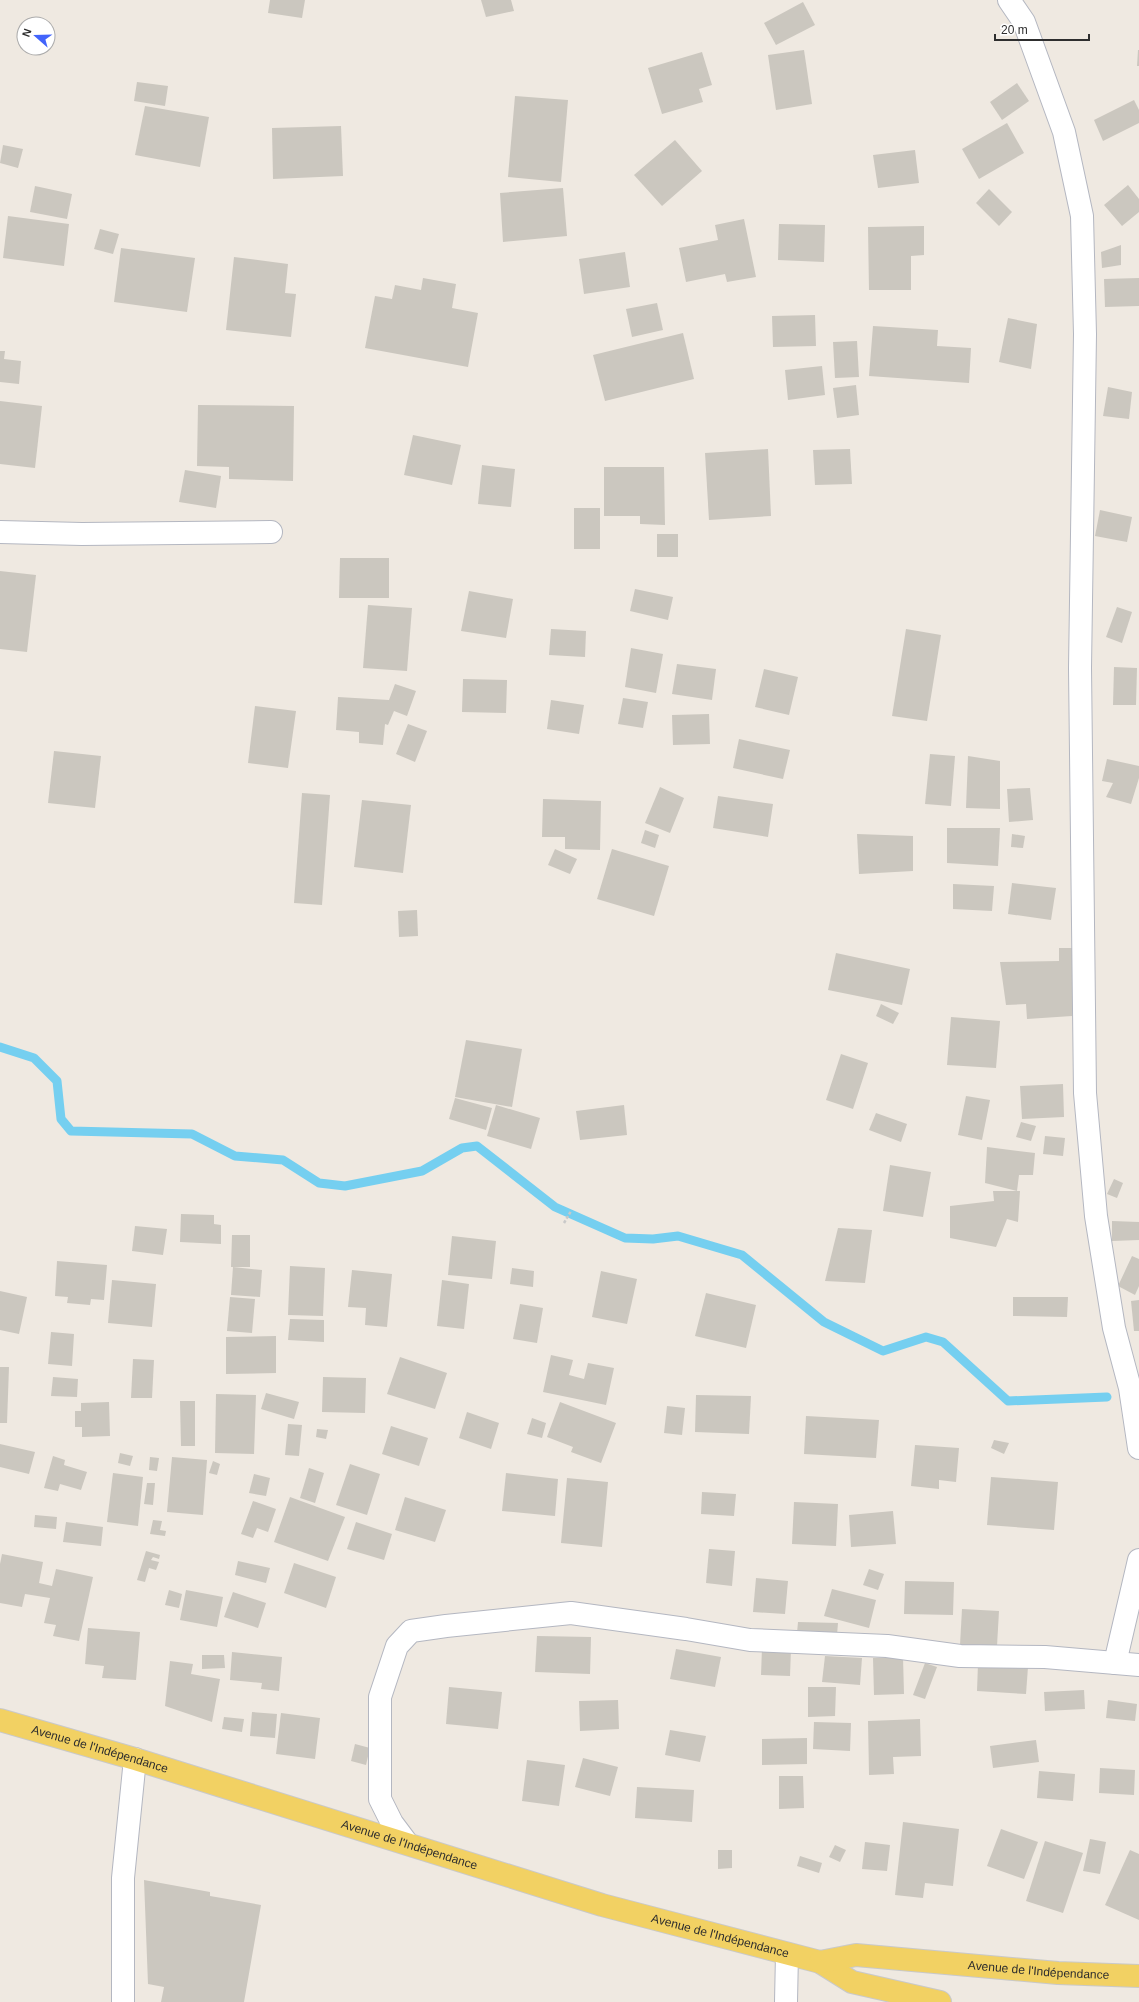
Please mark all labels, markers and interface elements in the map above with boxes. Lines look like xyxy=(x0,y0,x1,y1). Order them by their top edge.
north arrow xyxy=(16,16,56,56)
scale bar xyxy=(995,16,1089,42)
text: 20 m xyxy=(1001,23,1028,37)
text: N xyxy=(20,27,34,38)
street label: Avenue de l'Indépendance xyxy=(30,1722,170,1776)
street label: Avenue de l'Indépendance xyxy=(340,1817,479,1873)
street label: Avenue de l'Indépendance xyxy=(650,1911,791,1961)
street label: Avenue de l'Indépendance xyxy=(967,1958,1110,1982)

